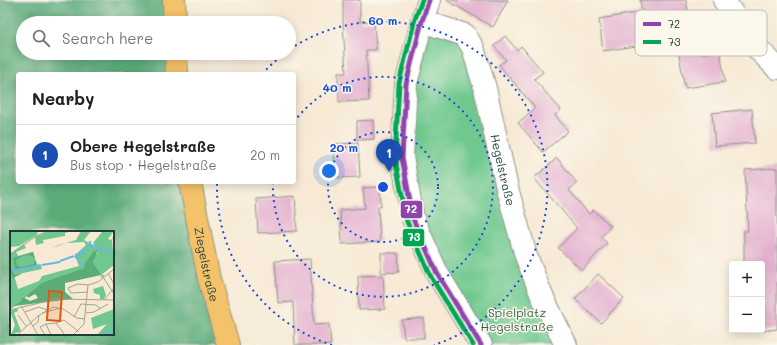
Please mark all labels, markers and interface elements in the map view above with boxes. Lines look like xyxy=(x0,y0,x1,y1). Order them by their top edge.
legend xyxy=(635,10,767,56)
text: 60 m xyxy=(369,12,397,28)
search box xyxy=(16,16,296,60)
text: 72 xyxy=(668,16,680,31)
icon: search xyxy=(30,27,52,49)
text: Search here xyxy=(62,28,153,48)
text: 73 xyxy=(668,34,681,49)
text: 40 m xyxy=(322,79,352,95)
text: Nearby xyxy=(32,87,94,109)
street label: Hegelstraße xyxy=(487,132,520,207)
text: Obere Hegelstraße xyxy=(70,136,215,156)
text: 20 m xyxy=(330,139,358,155)
pin: 1 xyxy=(376,139,402,172)
text: 1 xyxy=(42,146,48,163)
text: 20 m xyxy=(250,146,280,163)
text: Bus stop · Hegelstraße xyxy=(70,156,217,173)
your location xyxy=(319,161,339,181)
centre of rings xyxy=(376,180,390,194)
line badge: 72 xyxy=(400,200,423,219)
text: 72 xyxy=(405,201,417,216)
street label: Ziegelstraße xyxy=(191,225,223,304)
line badge: 73 xyxy=(402,228,425,247)
text: 73 xyxy=(408,229,421,244)
inset map xyxy=(10,231,114,335)
map controls xyxy=(729,261,765,333)
button: + xyxy=(729,261,765,297)
button: − xyxy=(729,297,765,333)
park label: Spielplatz Hegelstraße xyxy=(480,304,554,334)

